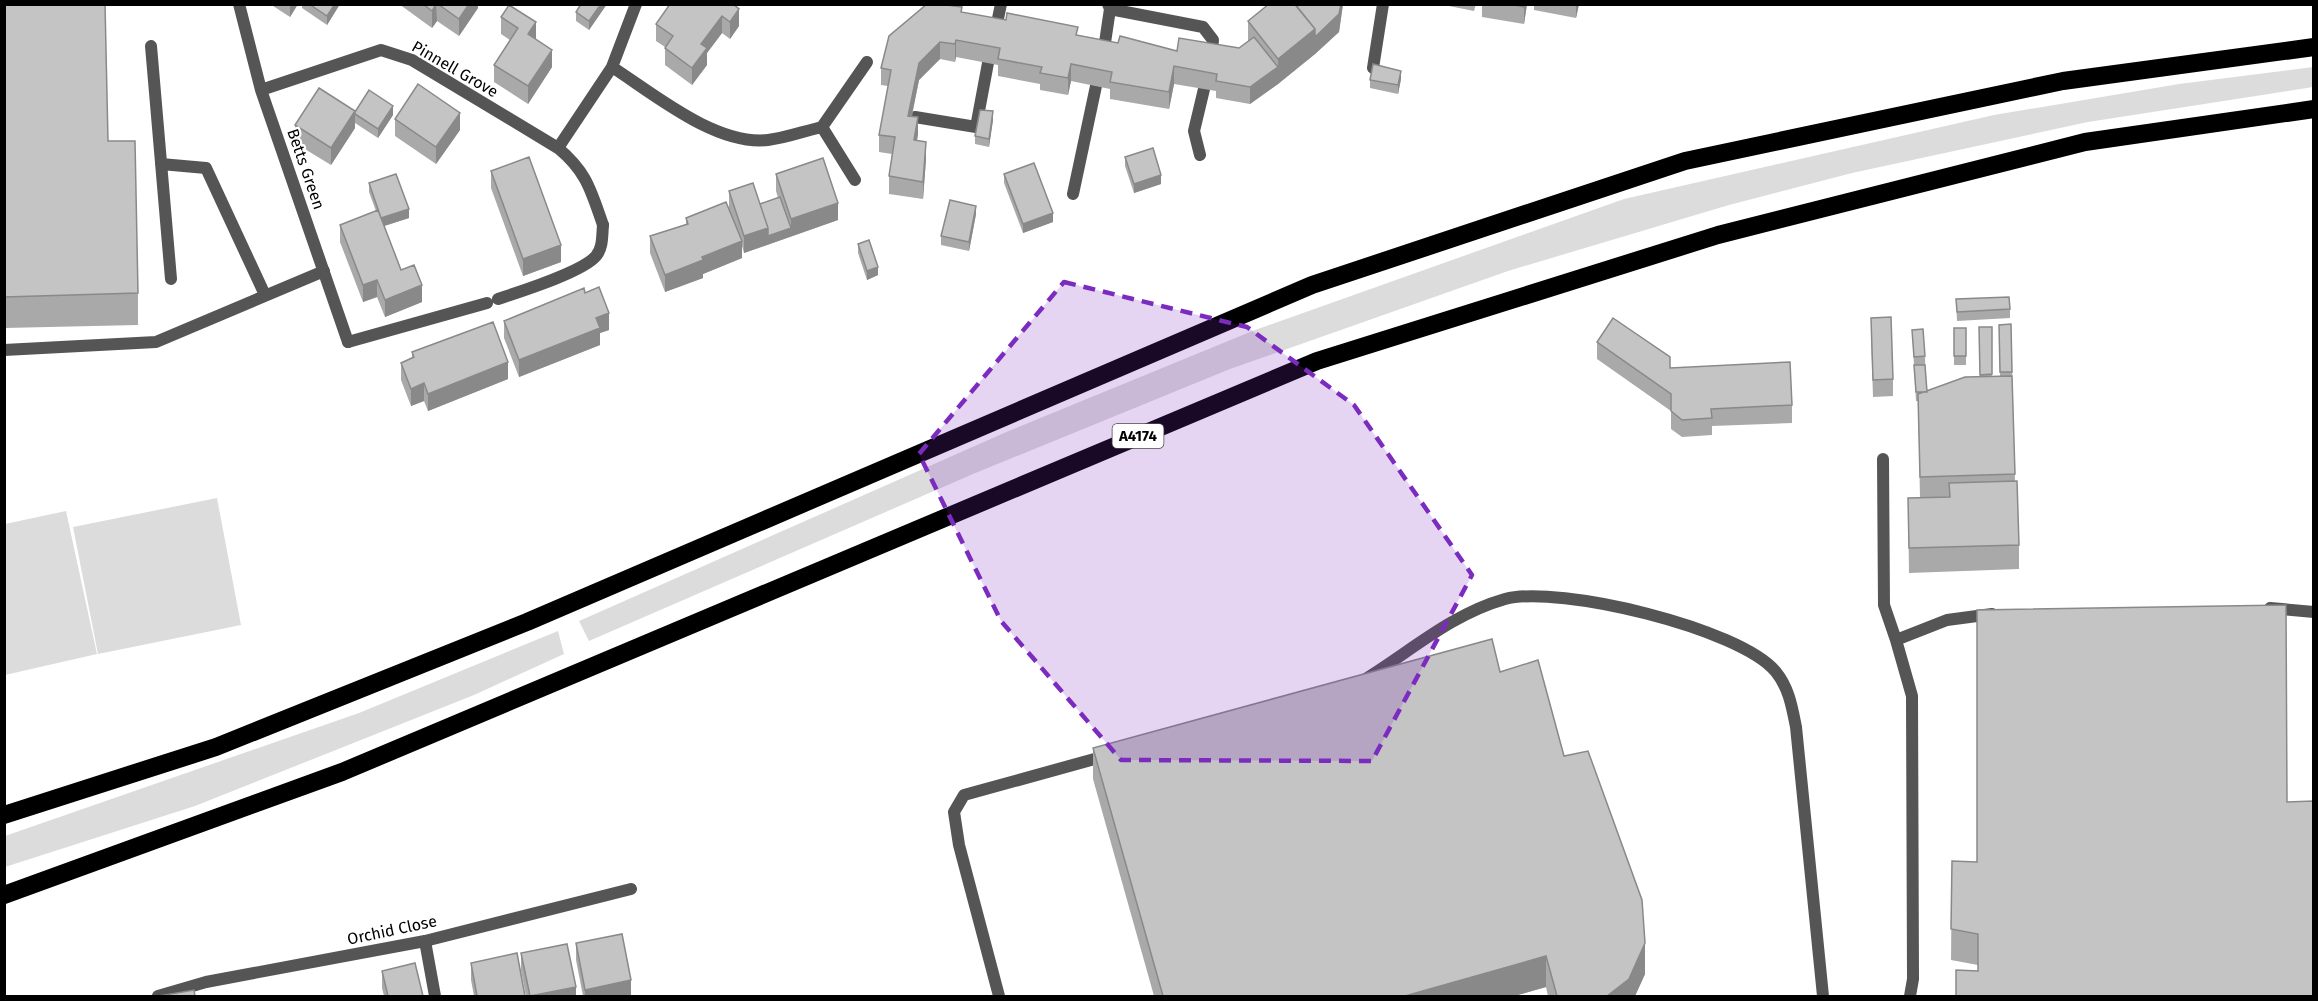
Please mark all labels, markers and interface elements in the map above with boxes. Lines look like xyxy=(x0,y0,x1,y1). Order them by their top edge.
street label: Pinnell Grove xyxy=(408,37,502,101)
street label: Betts Green xyxy=(283,126,329,212)
road number: A4174 xyxy=(1112,424,1164,448)
street label: Orchid Close xyxy=(345,911,439,949)

